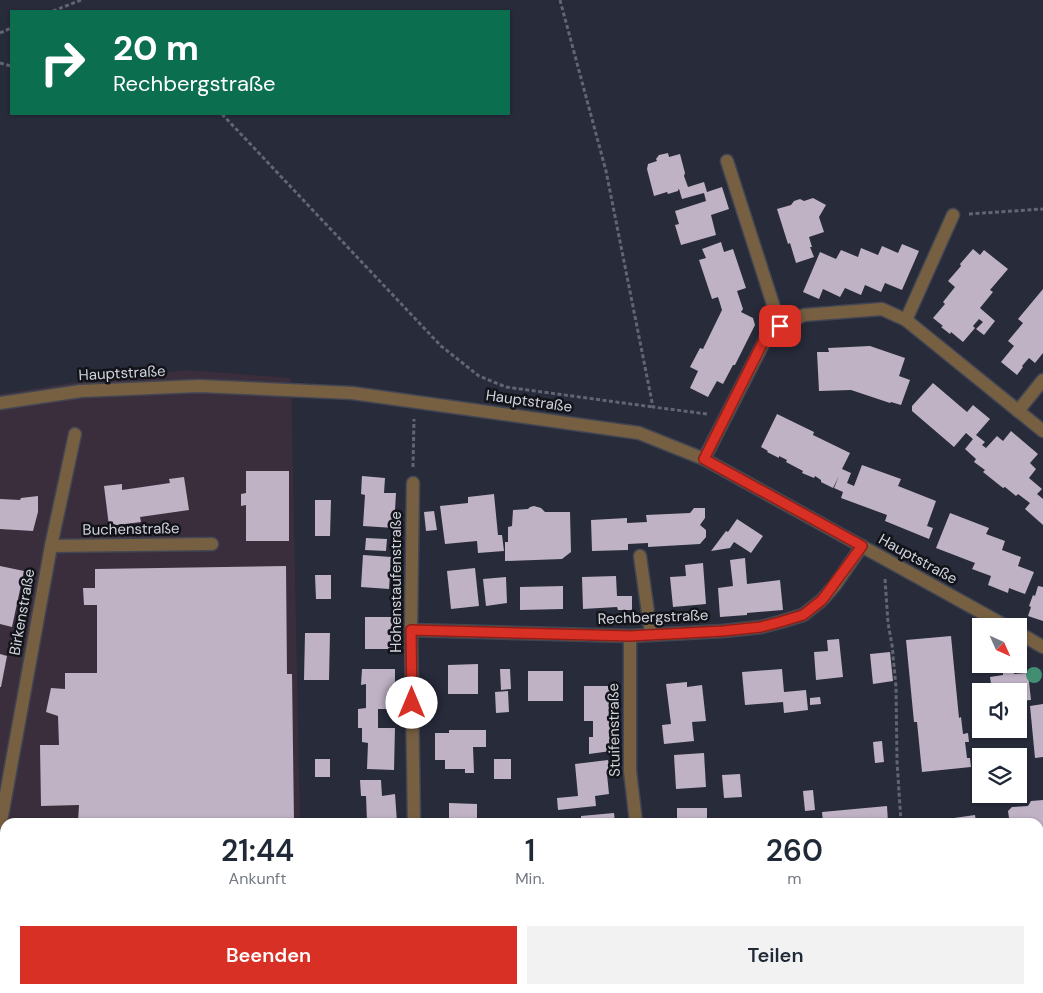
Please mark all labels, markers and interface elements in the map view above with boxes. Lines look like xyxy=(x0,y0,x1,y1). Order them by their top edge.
text: 20 m xyxy=(113,25,199,71)
icon: right xyxy=(30,30,95,95)
text: Rechbergstraße xyxy=(113,69,276,98)
pin xyxy=(759,305,801,347)
icon: arrive xyxy=(766,312,794,340)
street label: Hauptstraße xyxy=(78,361,166,385)
street label: Hauptstraße xyxy=(485,385,573,417)
street label: Hohenstaufenstraße xyxy=(386,511,406,653)
street label: Buchenstraße xyxy=(82,518,180,540)
street label: Hauptstraße xyxy=(875,529,961,589)
street label: Birkenstraße xyxy=(5,567,39,657)
street label: Rechbergstraße xyxy=(597,605,709,629)
north arrow xyxy=(972,618,1028,672)
map controls xyxy=(972,618,1027,803)
position arrow xyxy=(385,676,437,728)
street label: Stuifenstraße xyxy=(603,683,625,777)
button: sound xyxy=(972,683,1027,738)
button: layers xyxy=(972,748,1027,803)
text: 21:44 xyxy=(221,831,294,870)
text: 1 xyxy=(525,831,535,870)
text: 260 xyxy=(766,831,823,870)
text: Ankunft xyxy=(229,868,287,889)
text: Min. xyxy=(515,868,545,889)
text: m xyxy=(787,868,802,889)
button: Beenden xyxy=(20,926,517,984)
button: Teilen xyxy=(527,926,1024,984)

